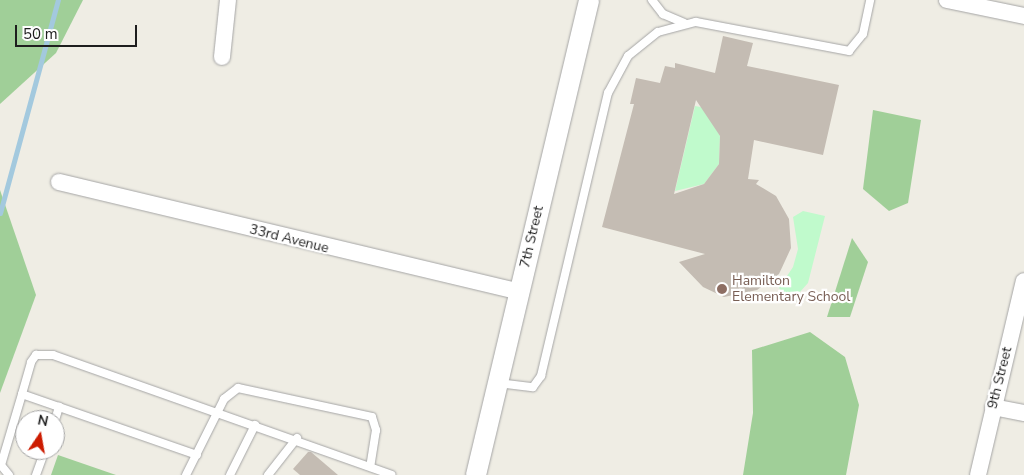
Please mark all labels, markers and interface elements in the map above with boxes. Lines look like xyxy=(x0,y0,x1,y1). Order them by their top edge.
scale bar xyxy=(18,15,140,47)
text: 50 m xyxy=(23,24,58,44)
street label: 7th Street xyxy=(517,204,547,270)
street label: 33rd Avenue xyxy=(248,221,330,257)
place label: Hamilton Elementary School xyxy=(732,273,850,306)
marker: Hamilton Elementary School xyxy=(716,283,728,295)
street label: 9th Street xyxy=(984,345,1016,411)
north arrow xyxy=(15,410,65,460)
text: N xyxy=(36,410,50,431)

